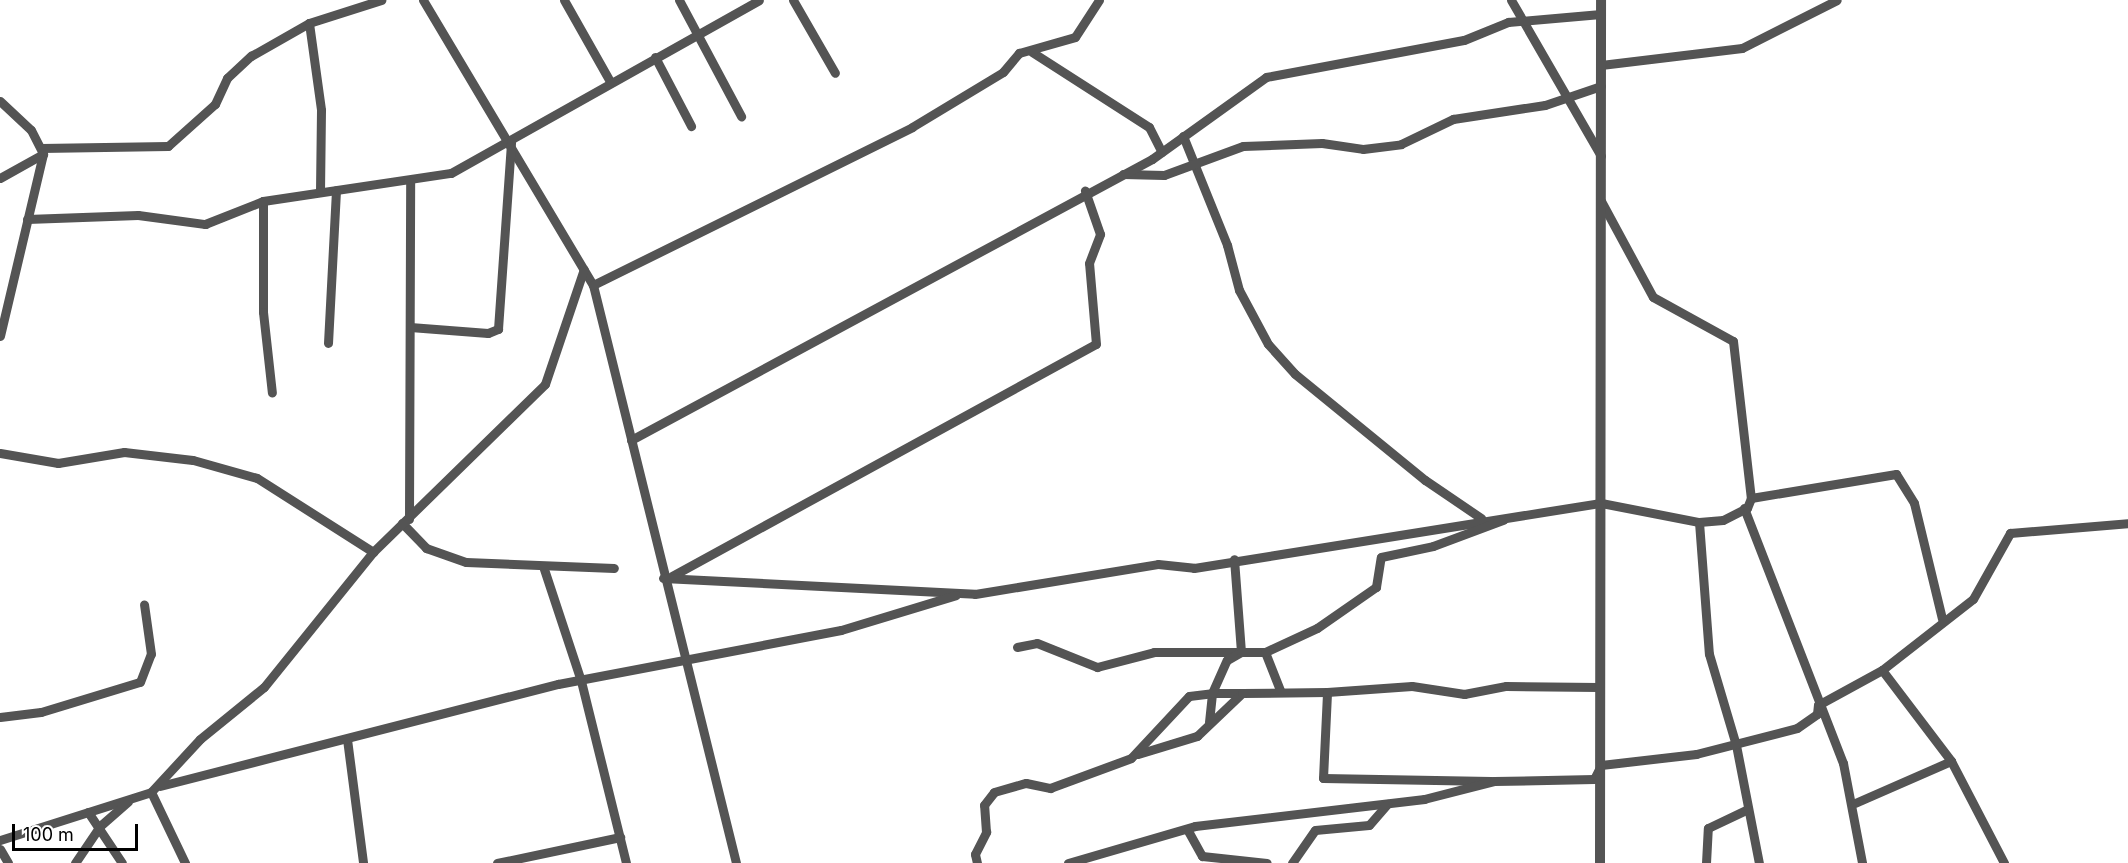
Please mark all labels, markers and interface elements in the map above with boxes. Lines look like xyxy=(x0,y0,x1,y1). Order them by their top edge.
scale bar xyxy=(15,812,141,850)
text: 100 m xyxy=(23,824,74,845)

